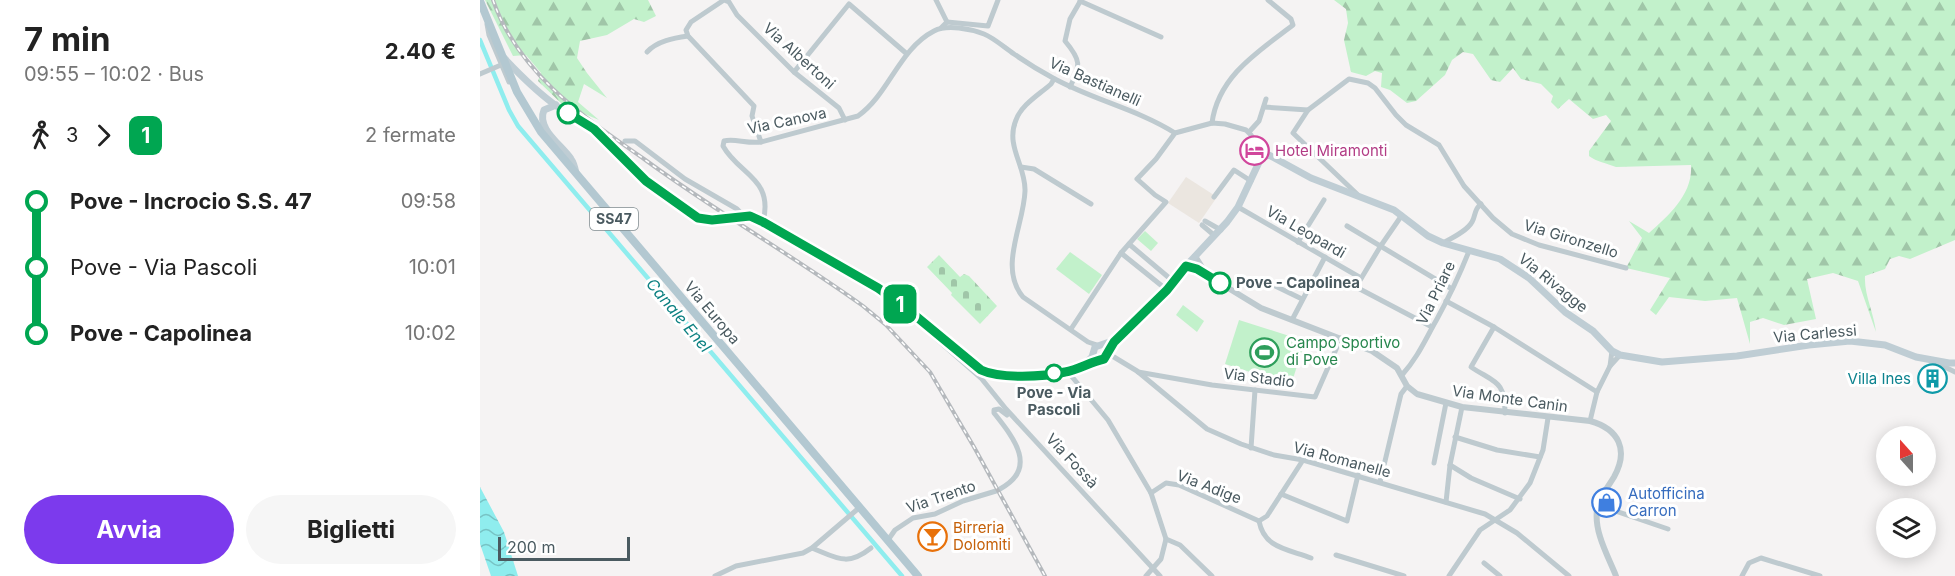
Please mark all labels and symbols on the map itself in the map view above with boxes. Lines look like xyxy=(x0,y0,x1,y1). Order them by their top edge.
street label: Via Albertoni xyxy=(759,18,839,93)
street label: Via Bastianelli xyxy=(1046,53,1144,110)
unlabelled marker xyxy=(557,102,579,124)
street label: Via Canova xyxy=(746,103,828,138)
hotel icon: Hotel Miramonti xyxy=(1238,135,1270,167)
place label: Hotel Miramonti xyxy=(1275,141,1387,160)
street label: Via Leopardi xyxy=(1263,201,1349,262)
road number: SS47 xyxy=(590,208,638,230)
street label: Via Gironzello xyxy=(1522,215,1621,262)
street label: Via Rivagge xyxy=(1515,249,1592,316)
street label: Via Priare xyxy=(1412,258,1459,328)
marker: Pove - Capolinea xyxy=(1209,272,1231,294)
place label: Pove - Capolinea xyxy=(1236,273,1360,292)
water label: Canale Enel xyxy=(642,274,716,356)
street label: Via Europa xyxy=(680,277,744,348)
line badge: 1 xyxy=(880,284,920,324)
street label: Via Carlessi xyxy=(1772,320,1857,347)
place label: Campo Sportivo di Pove xyxy=(1286,333,1400,369)
sports icon: Campo Sportivo di Pove xyxy=(1249,336,1281,368)
building icon: Villa Ines xyxy=(1916,363,1948,395)
marker: Pove - Via Pascoli xyxy=(1045,364,1063,382)
street label: Via Stadio xyxy=(1222,364,1296,391)
place label: Villa Ines xyxy=(1848,369,1911,388)
street label: Via Monte Canin xyxy=(1451,381,1569,416)
place label: Pove - Via Pascoli xyxy=(1017,383,1091,419)
north arrow xyxy=(1876,426,1936,486)
street label: Via Fossà xyxy=(1042,429,1103,492)
street label: Via Romanelle xyxy=(1291,437,1393,482)
street label: Via Adige xyxy=(1174,466,1244,508)
street label: Via Trento xyxy=(904,476,978,517)
place label: Autofficina Carron xyxy=(1628,484,1705,520)
shop icon: Autofficina Carron xyxy=(1591,487,1623,519)
place label: Birreria Dolomiti xyxy=(953,518,1011,554)
bar icon: Birreria Dolomiti xyxy=(916,521,948,553)
scale bar xyxy=(498,534,630,562)

